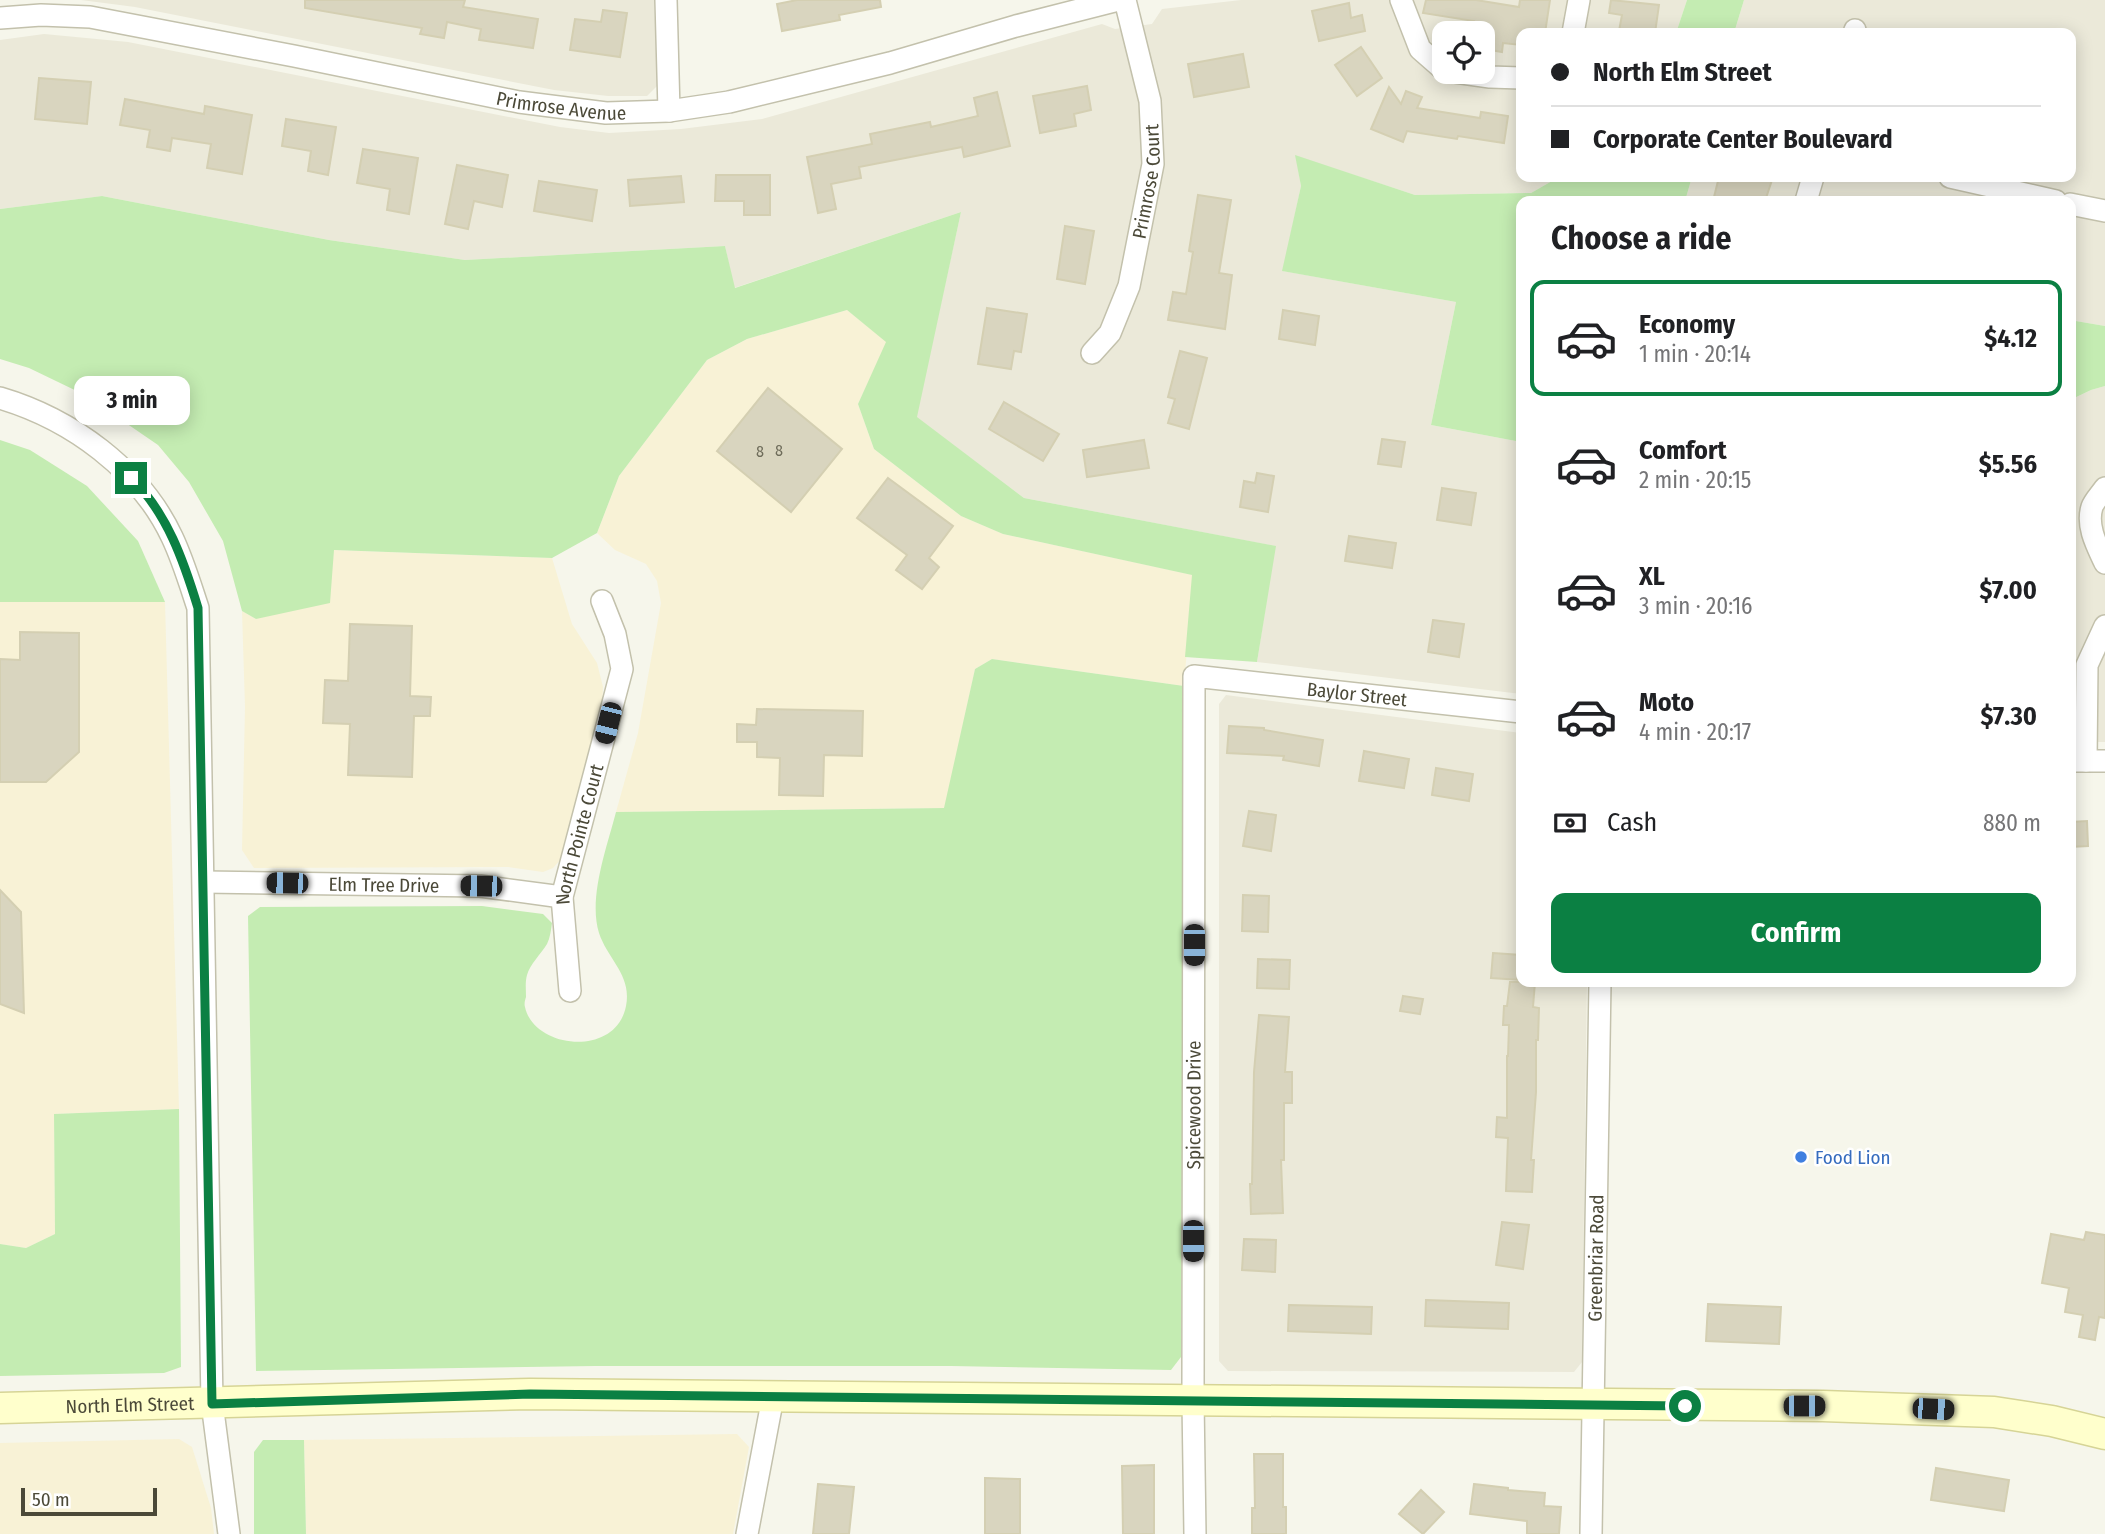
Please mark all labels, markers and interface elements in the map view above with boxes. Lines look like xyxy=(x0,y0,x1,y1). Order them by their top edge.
map controls xyxy=(1432,21,1495,84)
button: locate xyxy=(1432,21,1495,84)
text: North Elm Street xyxy=(1593,57,1772,88)
street label: Primrose Avenue xyxy=(494,86,627,125)
street label: Primrose Court xyxy=(1127,123,1165,241)
text: Corporate Center Boulevard xyxy=(1593,124,1893,155)
text: Choose a ride xyxy=(1551,219,1732,257)
icon: car xyxy=(1555,307,1618,370)
text: Economy xyxy=(1639,309,1735,340)
text: $4.12 xyxy=(1984,323,2037,354)
text: 1 min · 20:14 xyxy=(1639,340,1751,368)
callout: 3 min xyxy=(73,377,189,426)
text: 3 min xyxy=(106,386,158,414)
icon: car xyxy=(1555,433,1618,496)
text: Comfort xyxy=(1639,435,1727,466)
house number: 8 xyxy=(775,441,783,460)
house number: 8 xyxy=(756,442,764,461)
text: $5.56 xyxy=(1979,449,2037,480)
route end xyxy=(115,462,147,494)
text: 2 min · 20:15 xyxy=(1639,466,1751,494)
icon: car xyxy=(1555,559,1618,622)
text: XL xyxy=(1639,561,1665,592)
text: $7.00 xyxy=(1979,575,2037,606)
text: 3 min · 20:16 xyxy=(1639,592,1753,620)
street label: Baylor Street xyxy=(1306,677,1409,711)
icon: car xyxy=(1555,685,1618,748)
text: Moto xyxy=(1639,687,1694,718)
car xyxy=(593,700,624,746)
text: $7.30 xyxy=(1981,701,2037,732)
text: 4 min · 20:17 xyxy=(1639,718,1751,746)
street label: North Pointe Court xyxy=(550,761,608,906)
icon: cash xyxy=(1551,804,1589,842)
text: Cash xyxy=(1607,807,1657,838)
text: 880 m xyxy=(1983,809,2041,837)
car xyxy=(266,872,309,894)
street label: Elm Tree Drive xyxy=(328,872,440,897)
car xyxy=(460,875,503,897)
button: Confirm xyxy=(1551,893,2041,973)
car xyxy=(1184,924,1205,966)
street label: Spicewood Drive xyxy=(1182,1041,1205,1169)
place label: Food Lion xyxy=(1815,1146,1891,1169)
marker: Food Lion xyxy=(1793,1149,1809,1165)
street label: Greenbriar Road xyxy=(1583,1194,1608,1322)
car xyxy=(1183,1220,1204,1262)
route start xyxy=(1669,1390,1701,1422)
street label: North Elm Street xyxy=(65,1391,195,1418)
car xyxy=(1784,1396,1826,1417)
car xyxy=(1912,1397,1955,1421)
scale bar xyxy=(21,1485,158,1517)
text: 50 m xyxy=(32,1488,70,1511)

